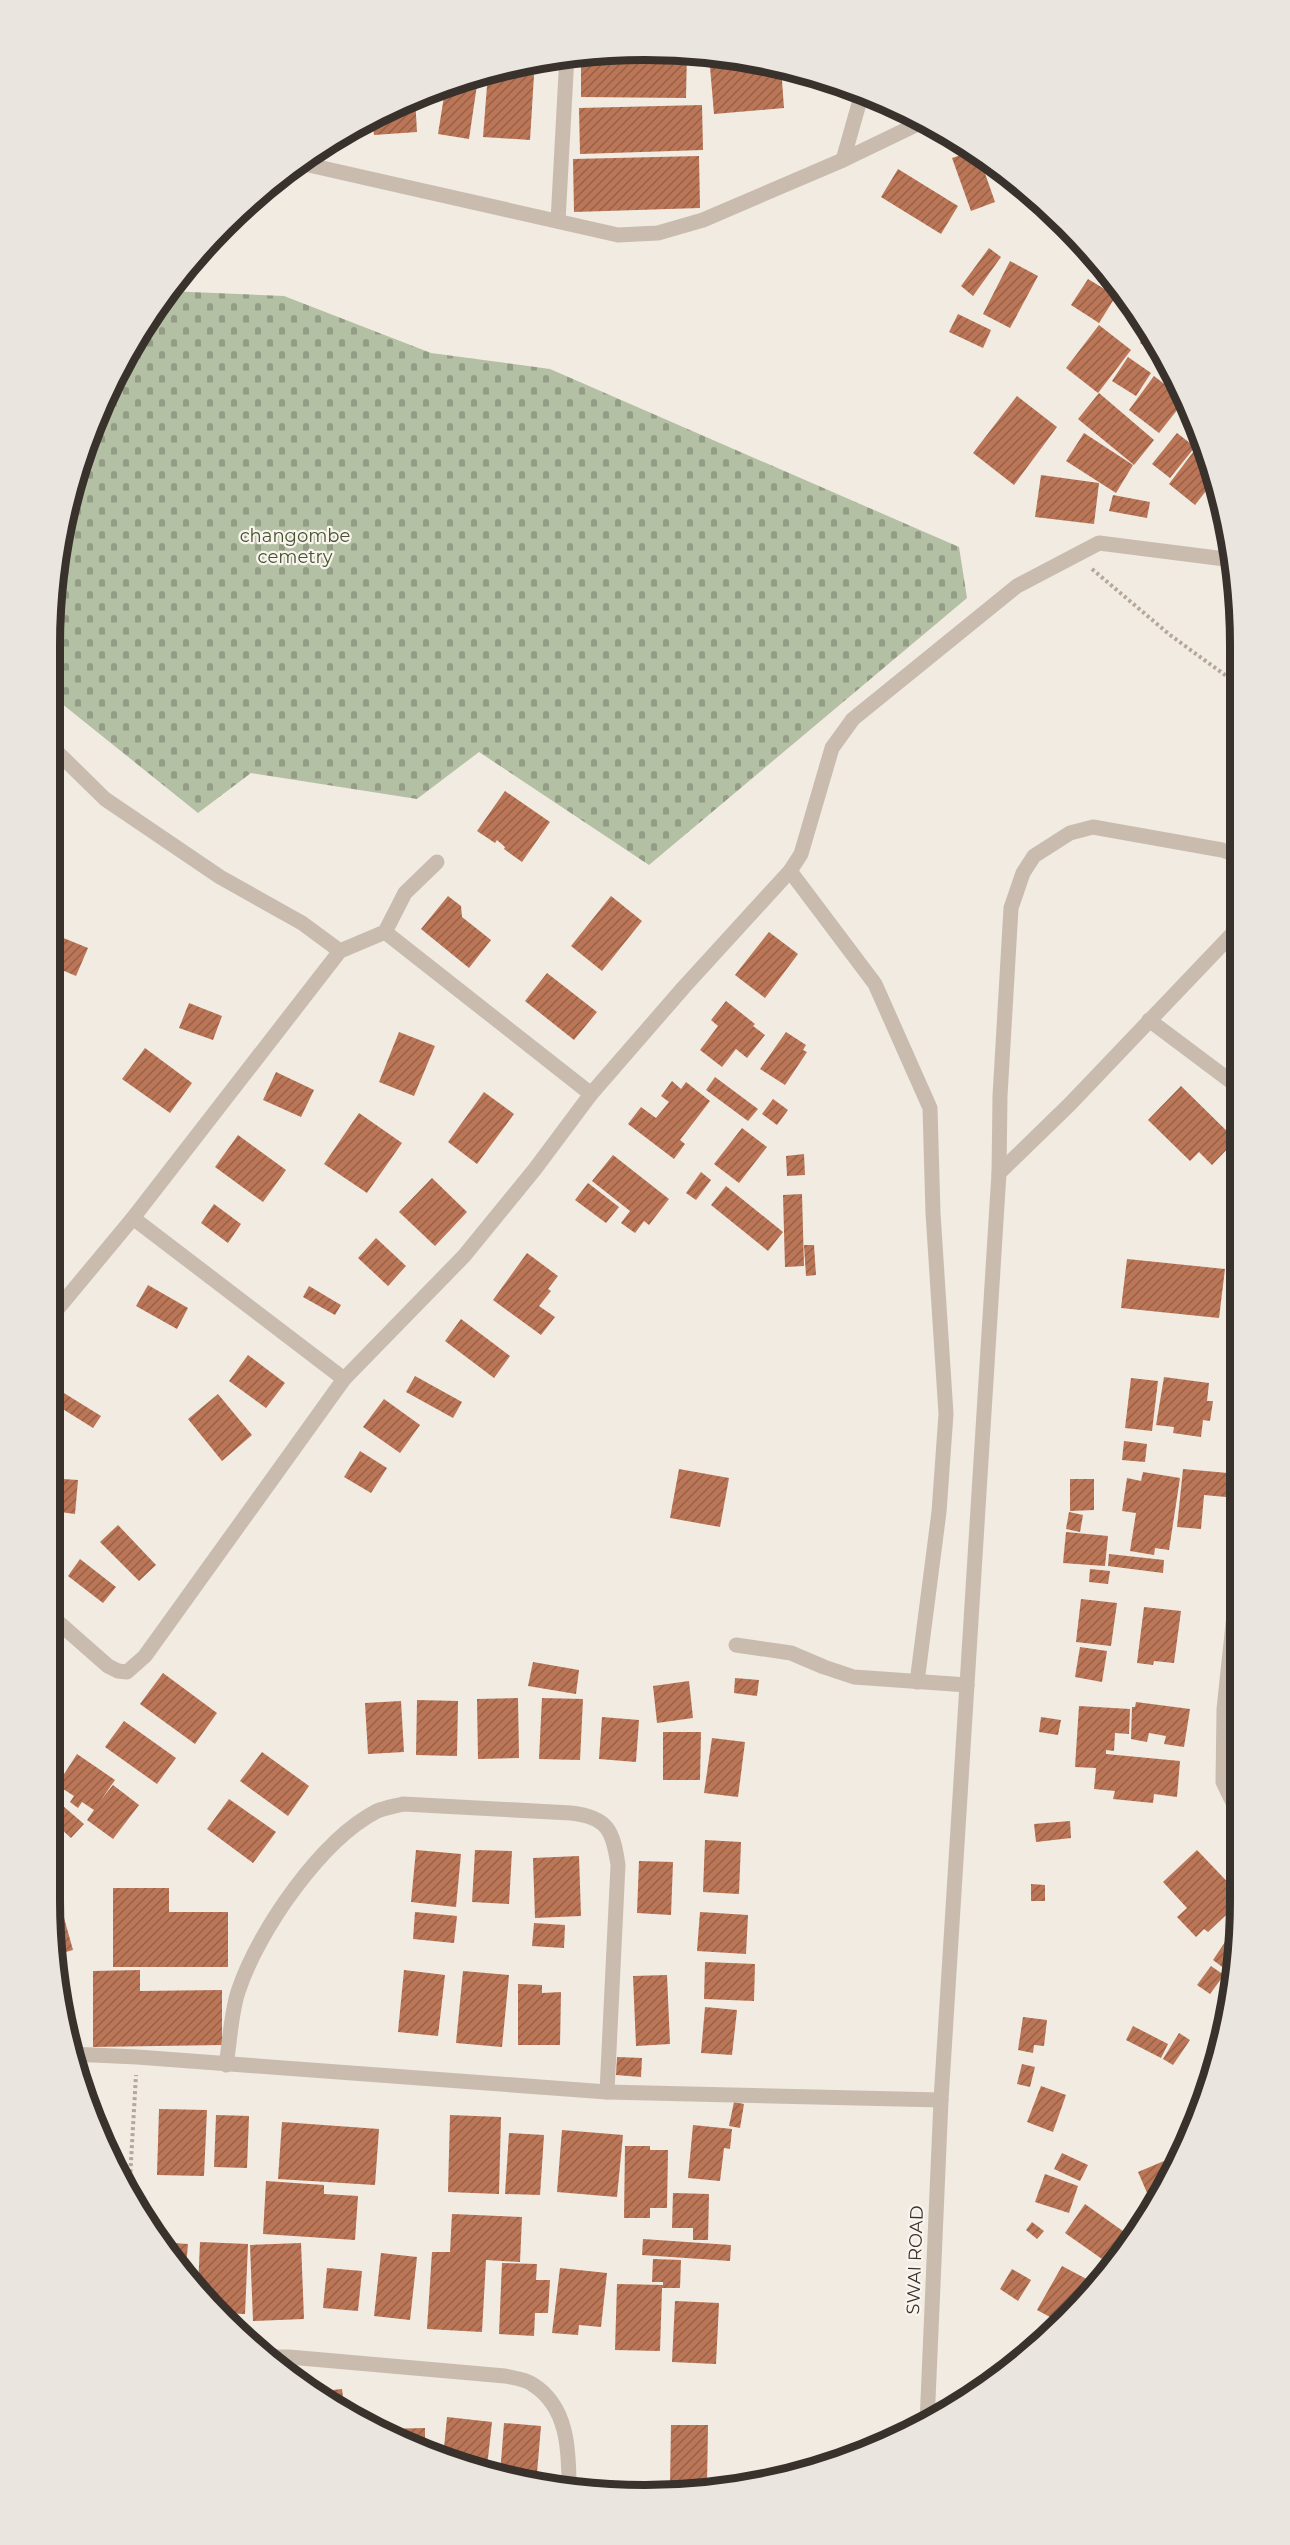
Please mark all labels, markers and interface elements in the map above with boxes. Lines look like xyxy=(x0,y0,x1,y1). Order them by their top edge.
park label: changombe cemetry xyxy=(240,525,350,568)
street label: SWAI ROAD xyxy=(902,2205,928,2315)

